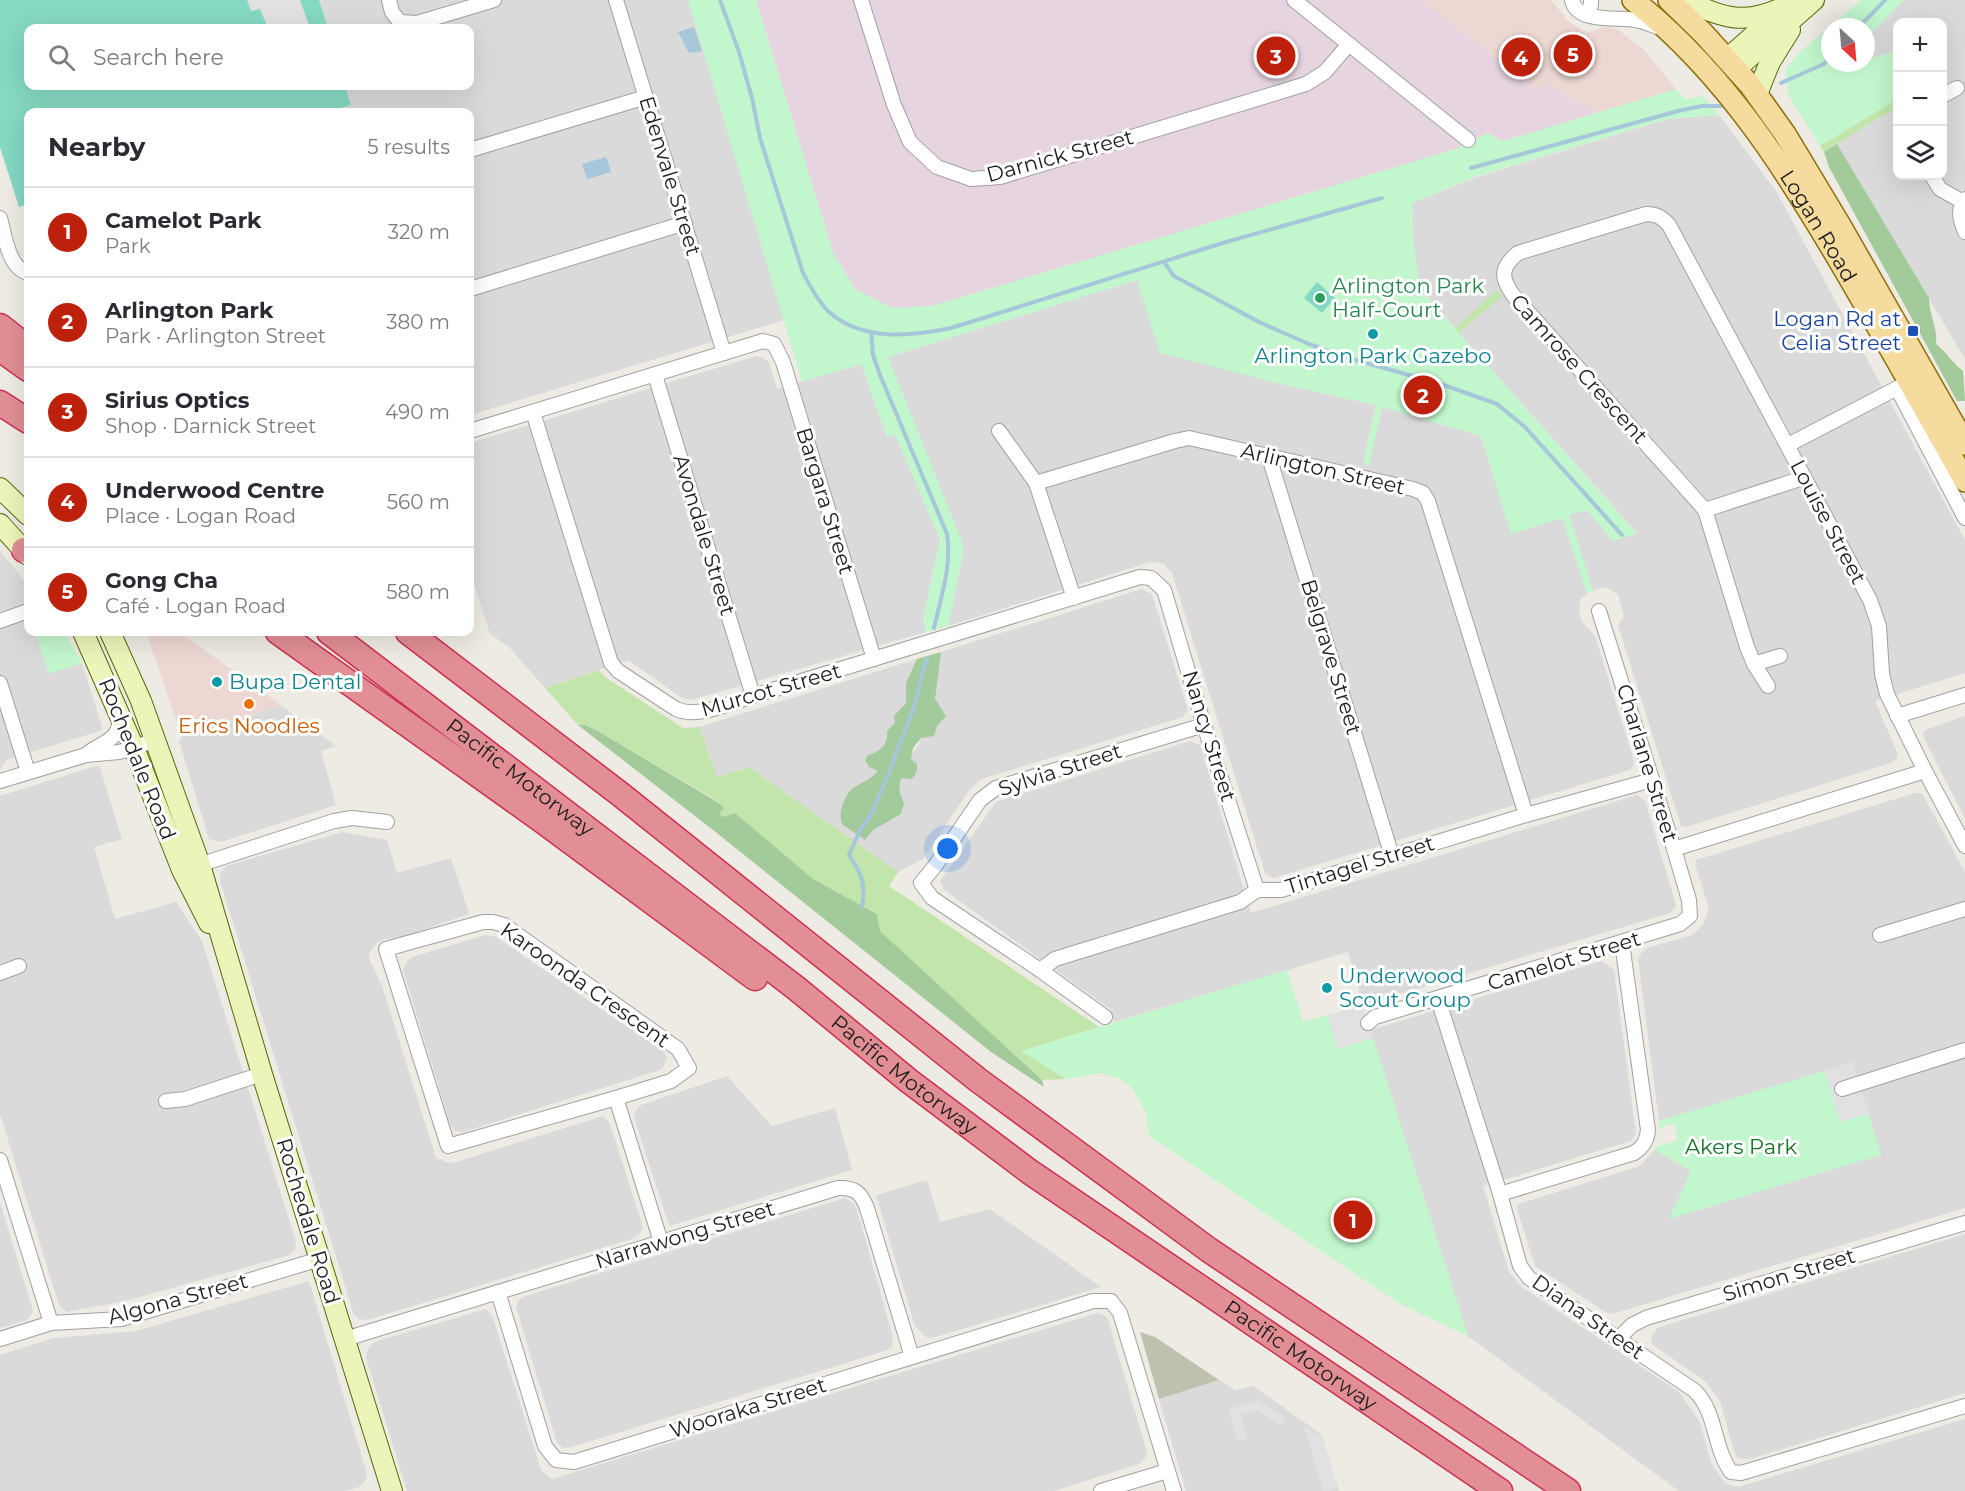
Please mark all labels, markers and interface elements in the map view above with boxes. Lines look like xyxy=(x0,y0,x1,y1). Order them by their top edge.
north arrow xyxy=(1821,18,1875,72)
map controls xyxy=(1893,18,1947,180)
button: + xyxy=(1893,18,1947,72)
search box xyxy=(24,24,474,90)
pin: 5 xyxy=(1554,32,1592,76)
pin: 3 xyxy=(1256,34,1296,78)
pin: 4 xyxy=(1502,34,1540,80)
icon: search xyxy=(45,41,78,74)
text: Search here xyxy=(93,44,224,71)
button: − xyxy=(1893,72,1947,126)
street label: Edenvale Street xyxy=(634,93,707,259)
street label: Darnick Street xyxy=(984,124,1136,187)
button: layers xyxy=(1893,126,1947,180)
text: Nearby xyxy=(48,131,145,163)
text: 5 results xyxy=(367,135,450,159)
street label: Logan Road xyxy=(1775,165,1862,287)
text: Camelot Park xyxy=(105,207,261,234)
text: 1 xyxy=(64,220,71,244)
text: 320 m xyxy=(388,220,450,244)
text: Park xyxy=(105,234,151,258)
place label: Arlington Park Half-Court xyxy=(1332,273,1485,322)
street label: Camrose Crescent xyxy=(1506,289,1653,448)
marker: Arlington Park Half-Court xyxy=(1313,291,1327,305)
text: Arlington Park xyxy=(105,297,273,324)
place label: Logan Rd at Celia Street xyxy=(1773,306,1901,355)
text: 2 xyxy=(62,310,73,334)
text: 380 m xyxy=(386,310,450,334)
text: Park · Arlington Street xyxy=(105,324,326,348)
marker: Logan Rd at Celia Street xyxy=(1906,324,1920,338)
marker: Arlington Park Gazebo xyxy=(1366,327,1380,341)
place label: Arlington Park Gazebo xyxy=(1255,343,1491,368)
pin: 2 xyxy=(1404,372,1442,418)
text: Sirius Optics xyxy=(105,387,249,414)
text: 3 xyxy=(62,400,73,424)
text: 490 m xyxy=(385,400,450,424)
text: Shop · Darnick Street xyxy=(105,414,316,438)
street label: Bargara Street xyxy=(791,424,860,577)
street label: Arlington Street xyxy=(1239,437,1408,500)
street label: Avondale Street xyxy=(668,451,741,618)
street label: Louise Street xyxy=(1785,455,1872,588)
text: Underwood Centre xyxy=(105,477,324,504)
text: 4 xyxy=(61,490,74,514)
text: 560 m xyxy=(387,490,450,514)
text: Place · Logan Road xyxy=(105,504,296,528)
text: Gong Cha xyxy=(105,567,218,594)
street label: Belgrave Street xyxy=(1296,576,1367,738)
text: 5 xyxy=(62,580,73,604)
text: 580 m xyxy=(386,580,450,604)
text: Café · Logan Road xyxy=(105,594,286,618)
street label: Murcot Street xyxy=(698,658,844,721)
street label: Nancy Street xyxy=(1178,667,1241,804)
place label: Bupa Dental xyxy=(229,669,361,694)
street label: Rochedale Road xyxy=(94,674,181,843)
marker: Bupa Dental xyxy=(210,675,224,689)
street label: Charlane Street xyxy=(1612,681,1683,845)
marker: Erics Noodles xyxy=(242,697,256,711)
place label: Erics Noodles xyxy=(178,713,320,738)
street label: Pacific Motorway xyxy=(441,713,599,842)
street label: Sylvia Street xyxy=(995,738,1125,801)
street label: Tintagel Street xyxy=(1283,830,1437,899)
your location xyxy=(933,834,962,863)
street label: Karoonda Crescent xyxy=(496,917,675,1052)
street label: Camelot Street xyxy=(1484,925,1643,996)
place label: Underwood Scout Group xyxy=(1339,963,1471,1012)
marker: Underwood Scout Group xyxy=(1320,981,1334,995)
street label: Pacific Motorway xyxy=(826,1009,983,1140)
park label: Akers Park xyxy=(1685,1134,1797,1159)
street label: Rochedale Road xyxy=(271,1135,346,1307)
street label: Narrawong Street xyxy=(592,1195,778,1274)
pin: 1 xyxy=(1334,1198,1372,1242)
street label: Simon Street xyxy=(1720,1243,1858,1307)
street label: Algona Street xyxy=(105,1268,251,1329)
street label: Diana Street xyxy=(1527,1269,1649,1364)
street label: Pacific Motorway xyxy=(1220,1295,1383,1416)
street label: Wooraka Street xyxy=(667,1372,829,1443)

